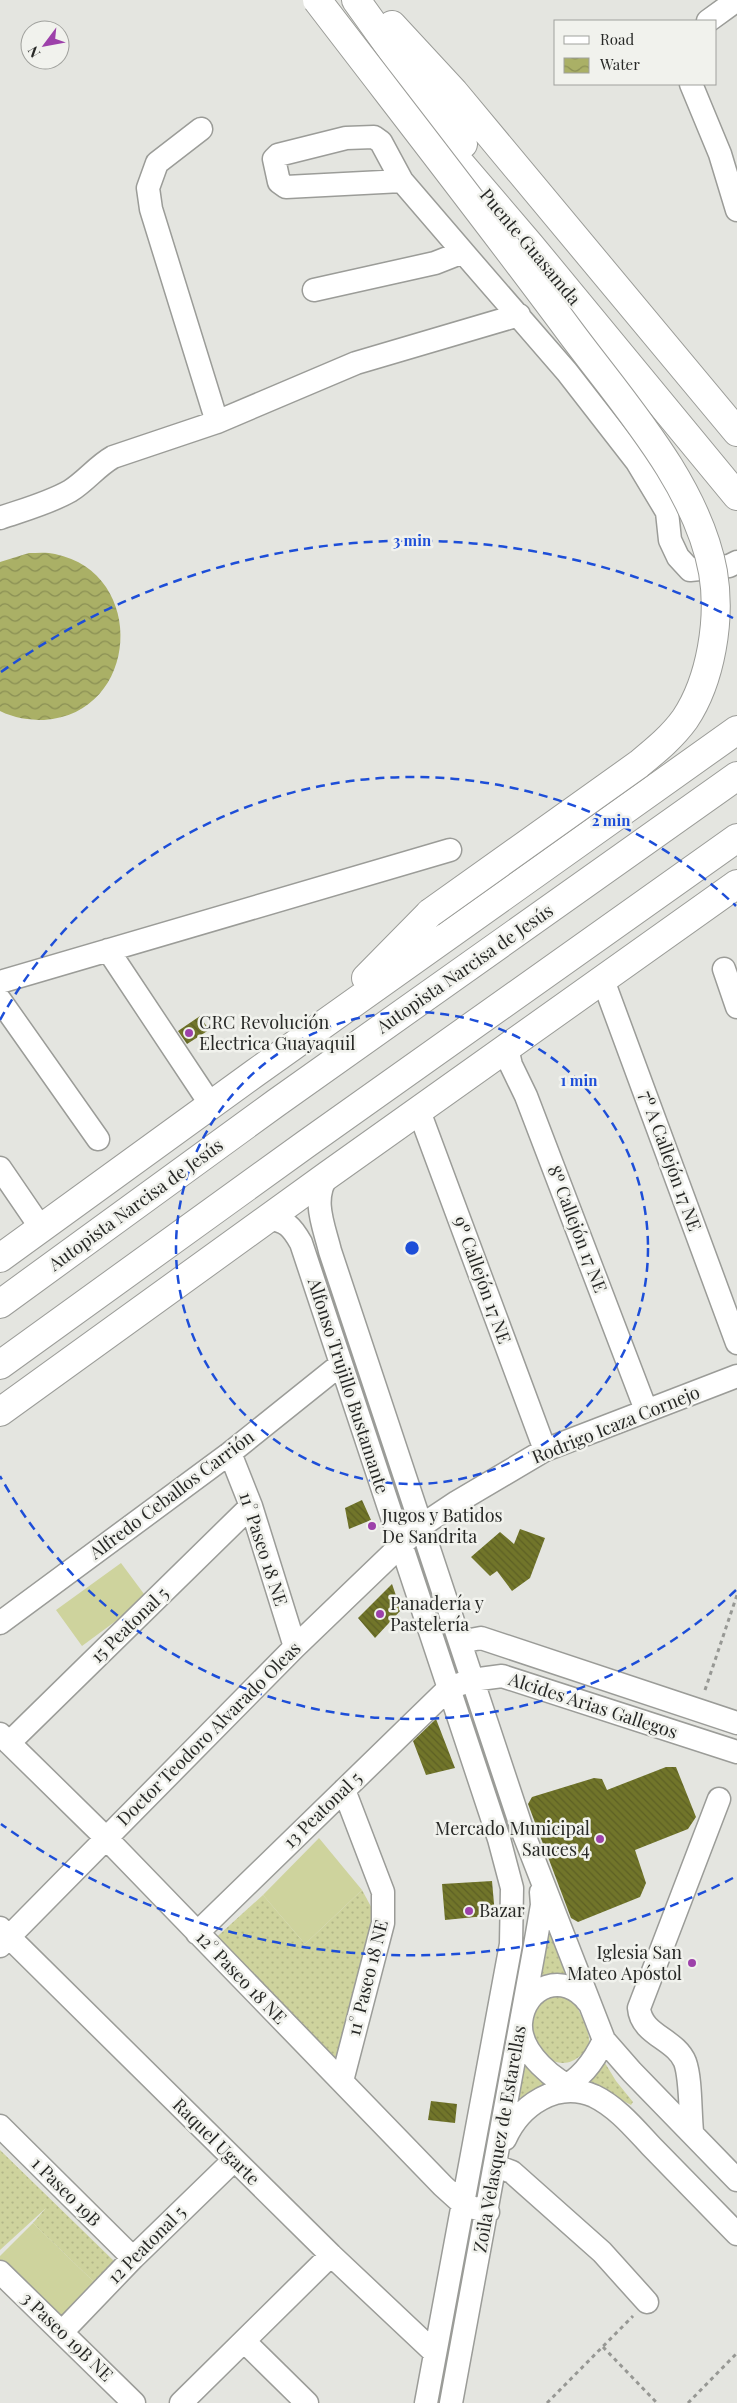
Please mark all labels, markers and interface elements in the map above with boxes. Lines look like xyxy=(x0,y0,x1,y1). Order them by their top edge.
north arrow xyxy=(20,20,70,70)
legend xyxy=(554,20,717,85)
text: Road xyxy=(600,29,634,49)
text: N xyxy=(23,43,44,61)
text: Water xyxy=(599,54,640,74)
street label: Puente Guasamda xyxy=(475,183,587,310)
text: 3 min xyxy=(393,530,432,550)
text: 2 min xyxy=(592,810,631,830)
street label: Autopista Narcisa de Jesús xyxy=(371,898,557,1039)
place label: CRC Revolución Electrica Guayaquil xyxy=(199,1010,355,1055)
marker: CRC Revolución Electrica Guayaquil xyxy=(183,1027,195,1039)
text: 1 min xyxy=(561,1070,598,1090)
street label: 7º A Callejón 17 NE xyxy=(634,1087,707,1234)
street label: Autopista Narcisa de Jesús xyxy=(42,1133,228,1276)
street label: 8º Callejón 17 NE xyxy=(543,1162,613,1296)
street label: 9º Callejón 17 NE xyxy=(449,1212,517,1347)
centre of rings xyxy=(403,1239,421,1257)
street label: Alfonso Trujillo Bustamante xyxy=(302,1274,395,1496)
street label: Rodrigo Icaza Cornejo xyxy=(528,1379,703,1469)
street label: Alfredo Ceballos Carrión xyxy=(83,1424,259,1565)
street label: 11° Paseo 18 NE xyxy=(234,1489,294,1609)
place label: Jugos y Batidos De Sandrita xyxy=(381,1503,503,1548)
marker: Jugos y Batidos De Sandrita xyxy=(366,1520,378,1532)
street label: 15 Peatonal 5 xyxy=(85,1581,173,1668)
place label: Panadería y Pastelería xyxy=(390,1591,484,1636)
marker: Panadería y Pastelería xyxy=(374,1608,386,1620)
street label: Doctor Teodoro Alvarado Oleas xyxy=(111,1636,305,1830)
street label: Alcides Arias Gallegos xyxy=(505,1666,681,1744)
street label: 13 Peatonal 5 xyxy=(278,1766,367,1853)
place label: Mercado Municipal Sauces 4 xyxy=(435,1816,590,1861)
marker: Mercado Municipal Sauces 4 xyxy=(594,1833,606,1845)
place label: Bazar xyxy=(479,1898,525,1922)
marker: Bazar xyxy=(463,1905,475,1917)
street label: 11° Paseo 18 NE xyxy=(341,1917,393,2038)
street label: 12° Paseo 18 NE xyxy=(191,1926,292,2029)
place label: Iglesia San Mateo Apóstol xyxy=(567,1940,682,1985)
marker: Iglesia San Mateo Apóstol xyxy=(686,1957,698,1969)
street label: Zoila Velasquez de Estarellas xyxy=(467,2023,531,2254)
street label: Raquel Ugarte xyxy=(168,2093,265,2190)
street label: 1 Paseo 19B xyxy=(27,2151,107,2231)
street label: 12 Peatonal 5 xyxy=(102,2200,191,2289)
street label: 3 Paseo 19B NE xyxy=(17,2286,119,2386)

